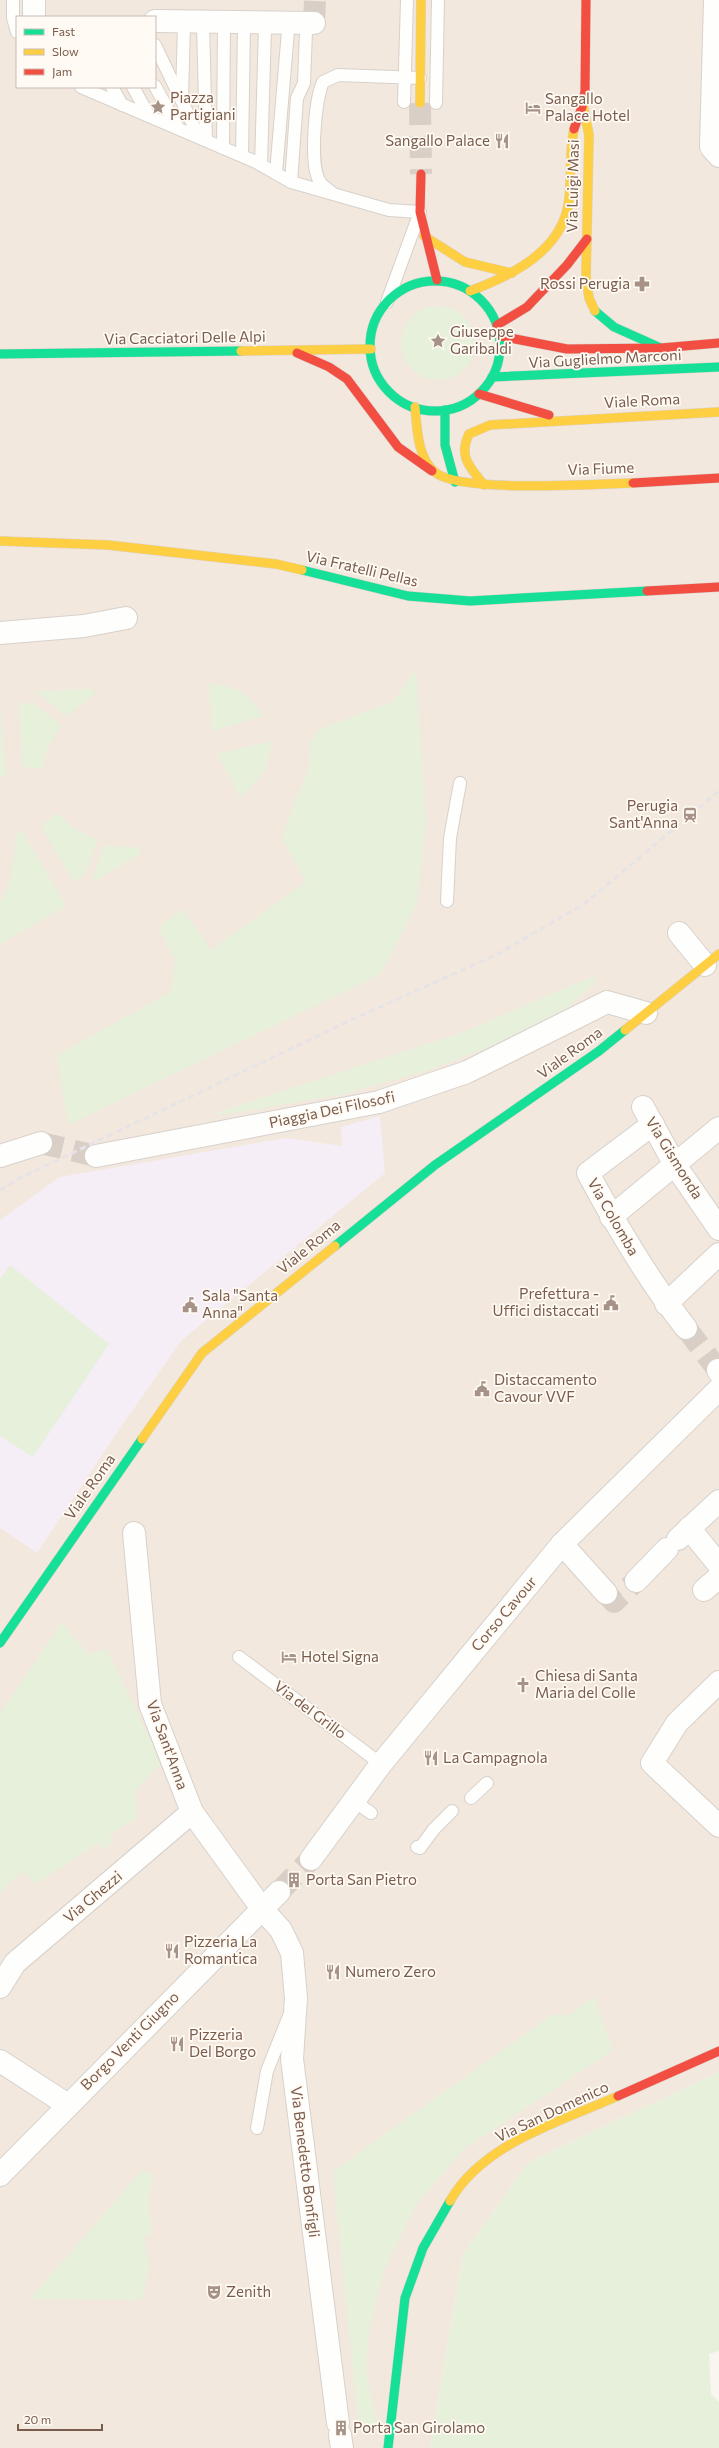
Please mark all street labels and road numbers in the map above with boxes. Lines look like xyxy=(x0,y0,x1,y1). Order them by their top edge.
street label: Via Luigi Masi xyxy=(562,139,582,233)
street label: Via Cacciatori Delle Alpi xyxy=(104,327,266,347)
street label: Via Guglielmo Marconi xyxy=(528,345,682,371)
street label: Viale Roma xyxy=(604,389,680,411)
street label: Via Fiume xyxy=(567,458,635,478)
street label: Via Fratelli Pellas xyxy=(304,546,420,590)
street label: Viale Roma xyxy=(533,1023,605,1082)
street label: Piaggia Dei Filosofi xyxy=(267,1087,396,1131)
street label: Via Gismonda xyxy=(642,1113,707,1202)
street label: Via Colomba xyxy=(584,1174,643,1259)
street label: Viale Roma xyxy=(273,1215,344,1277)
street label: Viale Roma xyxy=(60,1450,118,1523)
street label: Corso Cavour xyxy=(467,1572,540,1655)
street label: Via del Grillo xyxy=(271,1676,350,1742)
street label: Via Sant'Anna xyxy=(143,1697,192,1792)
street label: Via Ghezzi xyxy=(59,1866,125,1926)
street label: Borgo Venti Giugno xyxy=(76,1987,182,2093)
street label: Via San Domenico xyxy=(492,2077,611,2145)
street label: Via Benedetto Bonfigli xyxy=(288,2085,324,2239)

